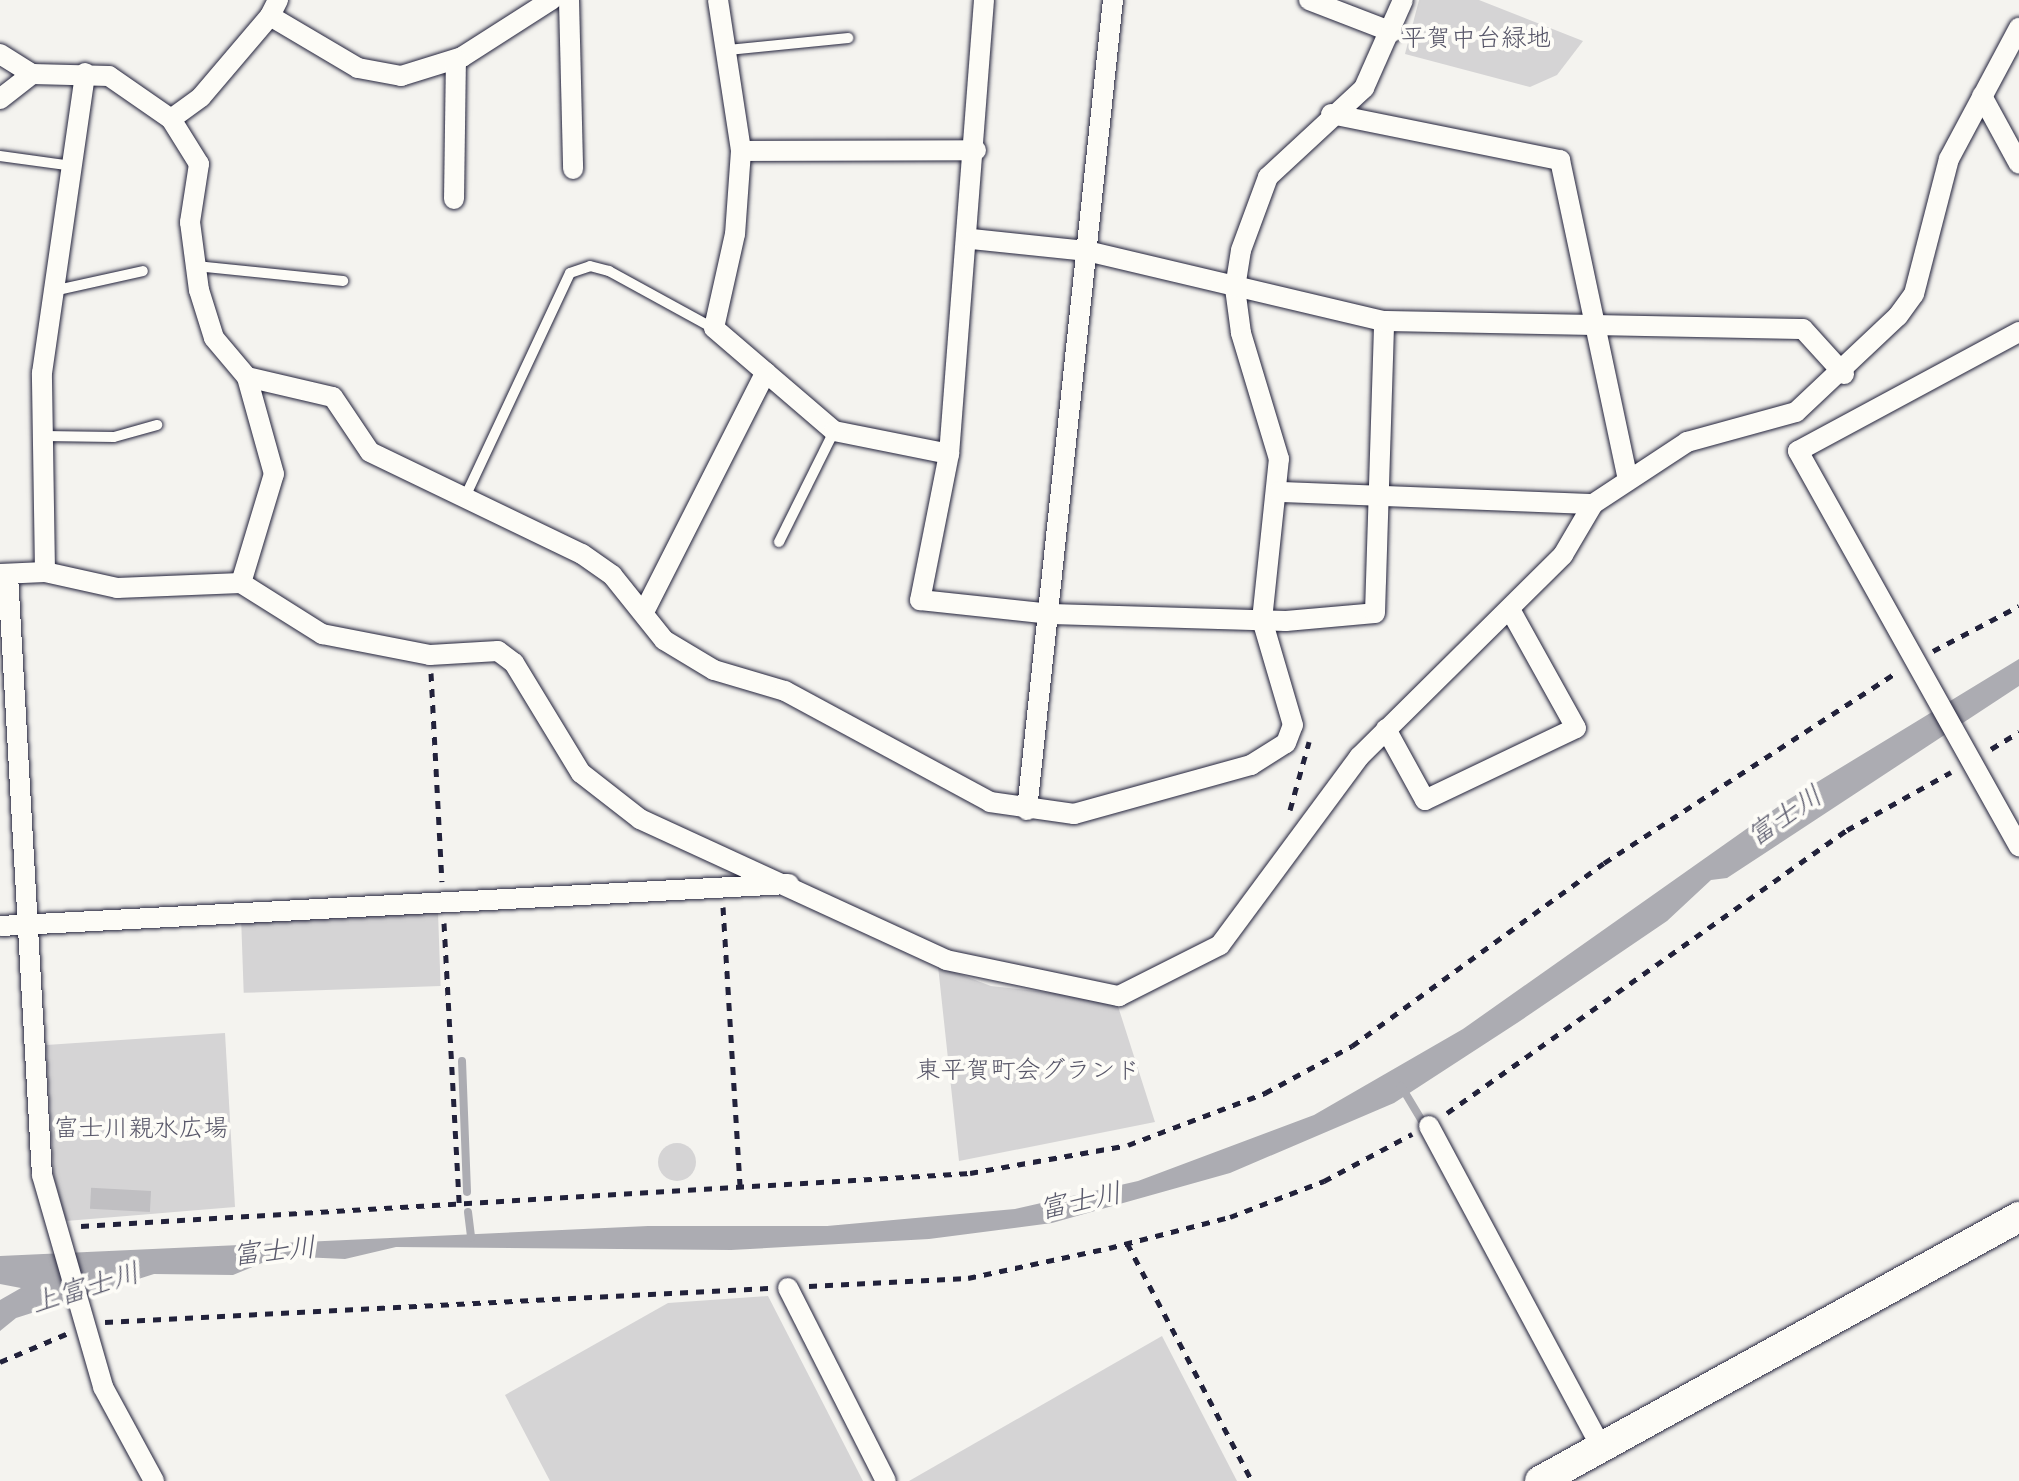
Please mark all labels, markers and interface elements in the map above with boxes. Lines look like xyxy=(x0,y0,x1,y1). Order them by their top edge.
park label: 平賀中台緑地 xyxy=(1401,22,1551,52)
water label: 富士川 xyxy=(1740,778,1828,852)
park label: 東平賀町会グランド xyxy=(916,1054,1140,1084)
park label: 富士川親水広場 xyxy=(54,1112,228,1142)
water label: 富士川 xyxy=(1035,1175,1125,1225)
water label: 富士川 xyxy=(230,1229,318,1271)
water label: 上富士川 xyxy=(27,1255,143,1319)

